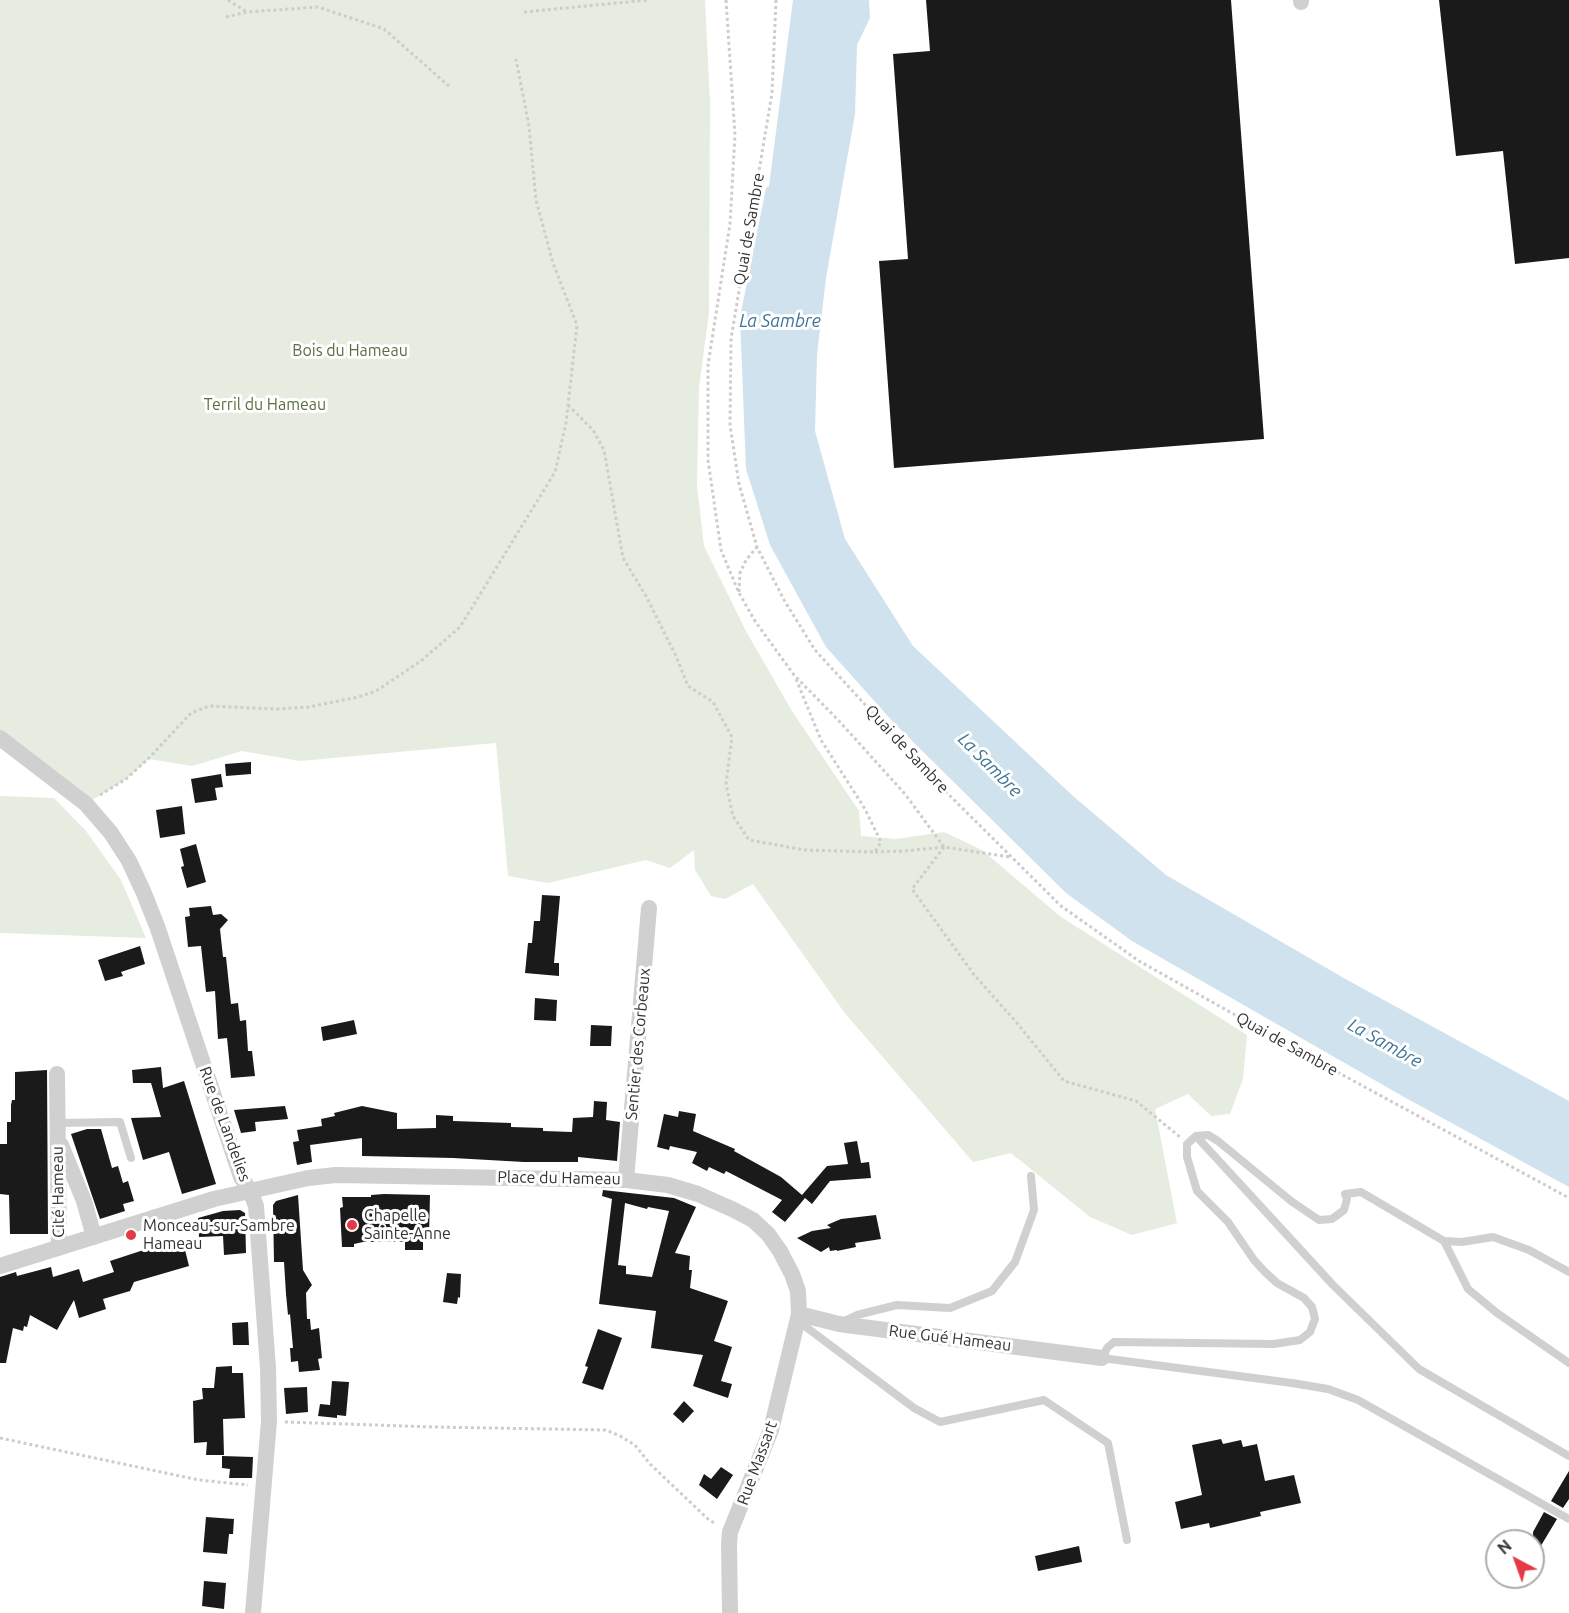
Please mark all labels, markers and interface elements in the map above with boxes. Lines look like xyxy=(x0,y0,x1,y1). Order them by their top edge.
street label: Quai de Sambre xyxy=(730,171,768,287)
water label: La Sambre xyxy=(739,310,821,332)
park label: Bois du Hameau xyxy=(292,341,408,361)
park label: Terril du Hameau xyxy=(204,395,326,415)
street label: Quai de Sambre xyxy=(861,701,953,797)
water label: La Sambre xyxy=(954,729,1026,801)
street label: Sentier des Corbeaux xyxy=(622,967,654,1121)
street label: Quai de Sambre xyxy=(1233,1008,1341,1080)
water label: La Sambre xyxy=(1344,1014,1426,1072)
street label: Rue de Landelies xyxy=(195,1064,255,1184)
street label: Cité Hameau xyxy=(48,1146,68,1238)
street label: Place du Hameau xyxy=(497,1167,621,1189)
place label: Chapelle Sainte-Anne xyxy=(364,1206,451,1244)
place label: Monceau-sur-Sambre Hameau xyxy=(143,1216,295,1254)
marker: Chapelle Sainte-Anne xyxy=(345,1218,359,1232)
marker: Monceau-sur-Sambre Hameau xyxy=(124,1228,138,1242)
street label: Rue Gué Hameau xyxy=(888,1321,1012,1355)
street label: Rue Massart xyxy=(733,1418,781,1508)
north arrow xyxy=(1485,1529,1545,1589)
text: N xyxy=(1494,1536,1515,1558)

